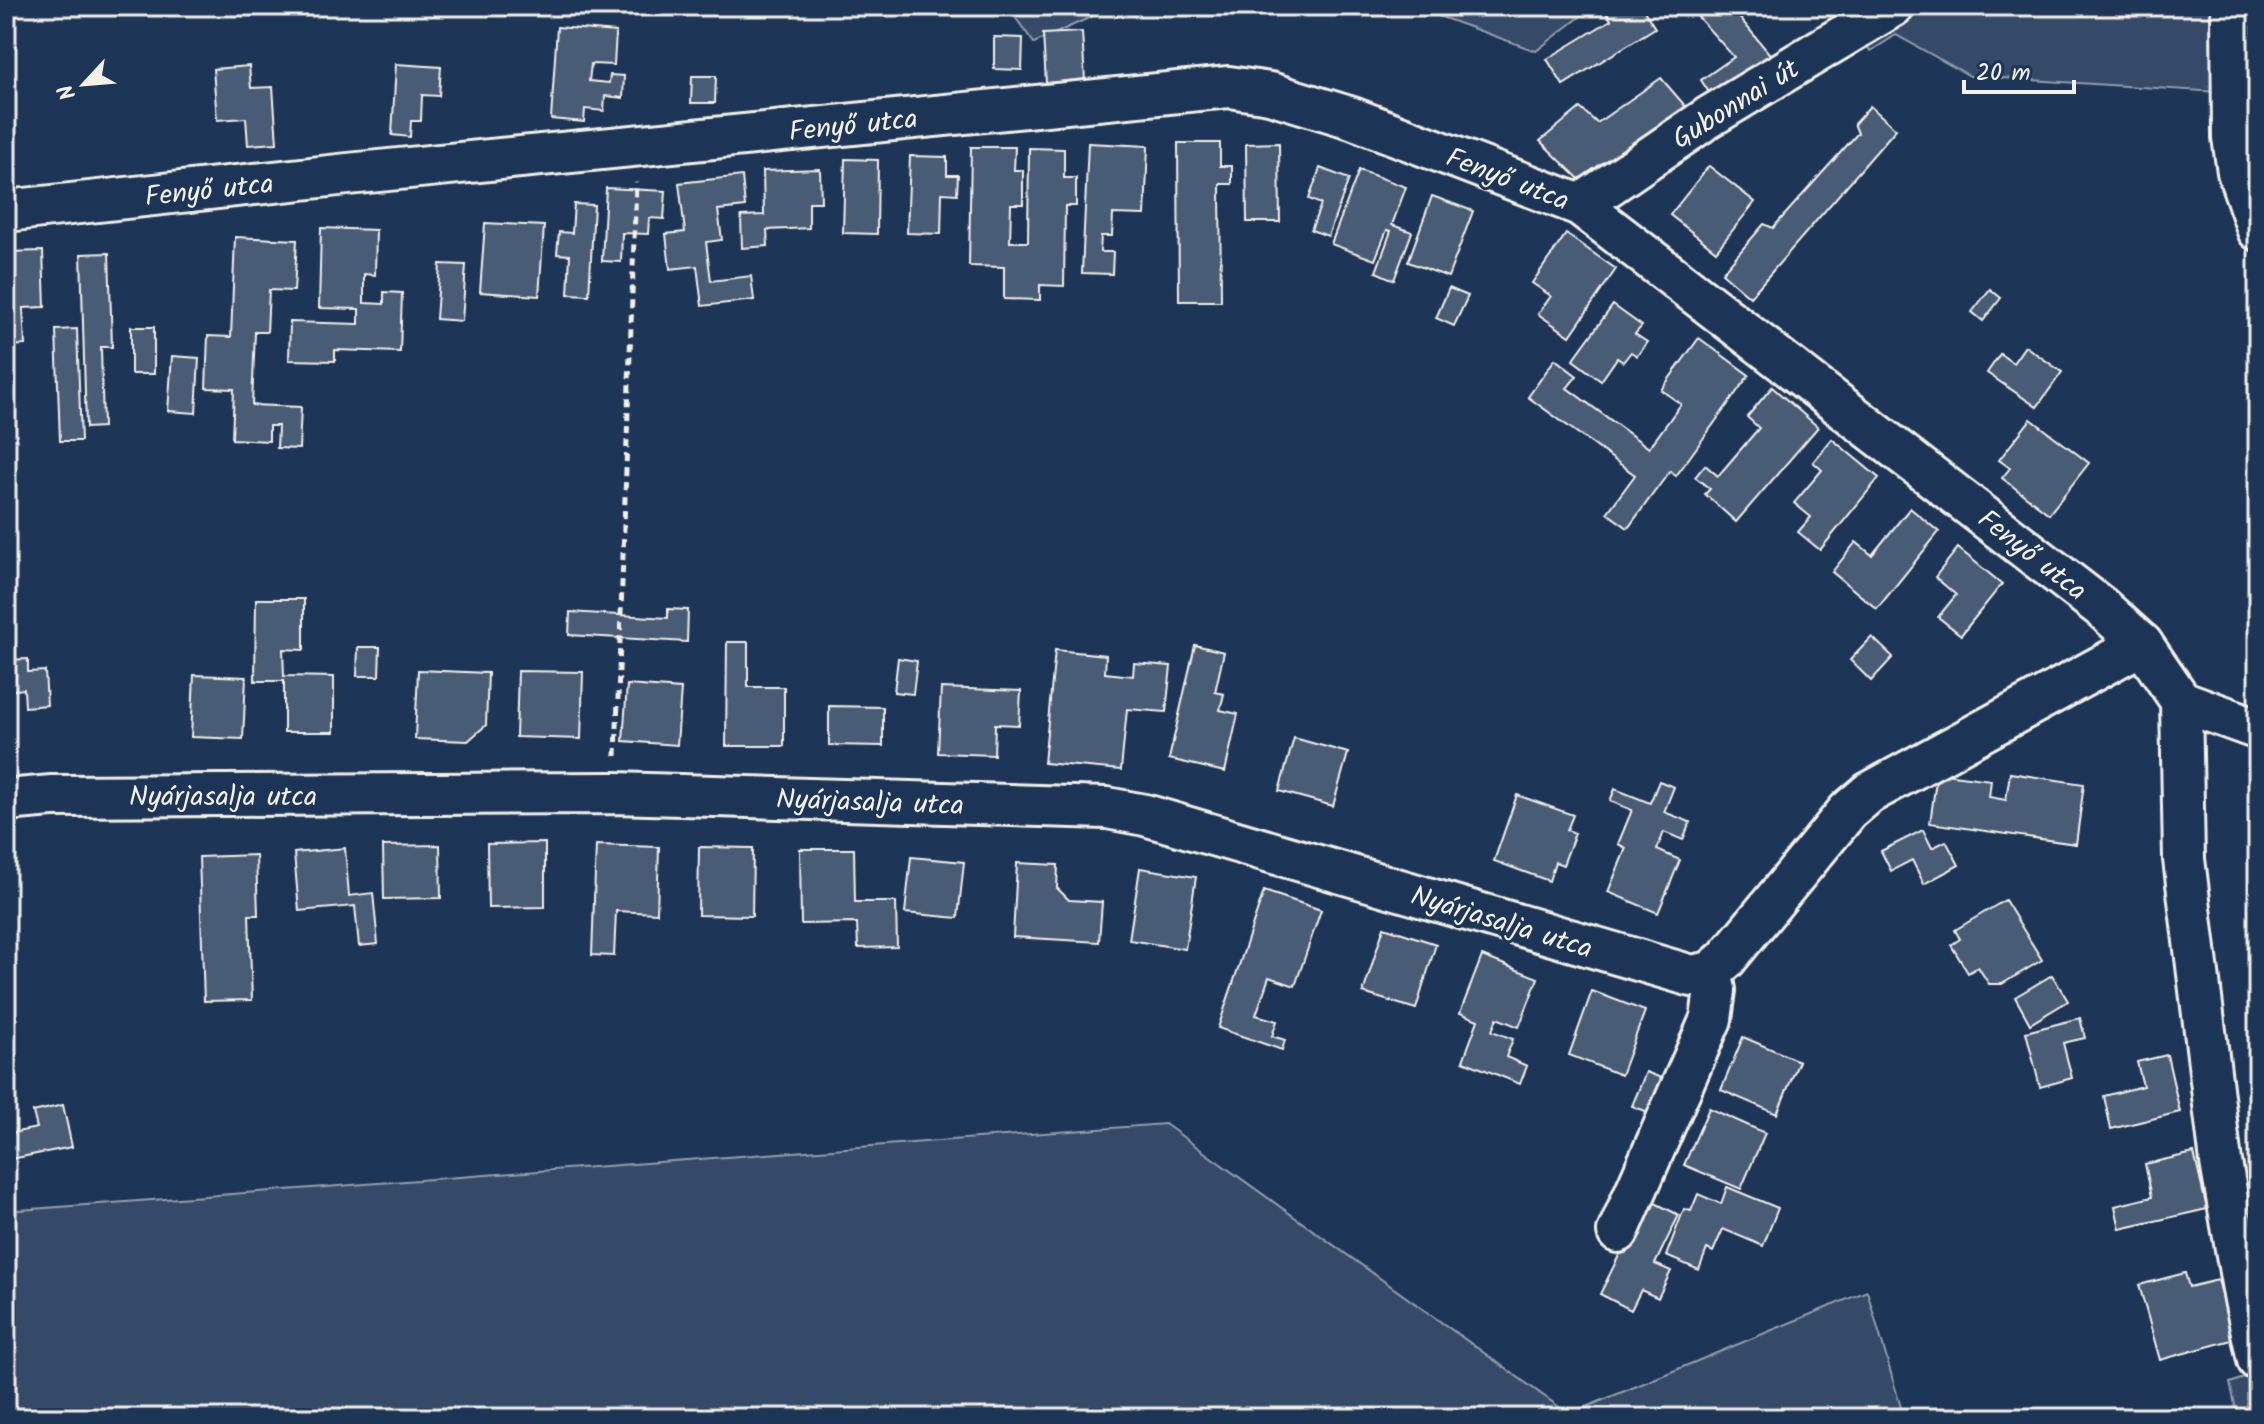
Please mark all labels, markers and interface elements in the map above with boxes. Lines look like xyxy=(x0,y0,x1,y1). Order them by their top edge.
north arrow xyxy=(44,44,124,124)
scale bar xyxy=(1964,44,2074,94)
street label: Gubonnai út xyxy=(1664,48,1810,162)
text: 20 m xyxy=(1976,54,2031,93)
text: N xyxy=(49,78,87,106)
street label: Fenyő utca xyxy=(787,97,920,156)
street label: Fenyő utca xyxy=(1439,136,1575,224)
street label: Fenyő utca xyxy=(143,162,276,221)
street label: Fenyő utca xyxy=(1967,499,2096,613)
street label: Nyárjasalja utca xyxy=(129,775,317,820)
street label: Nyárjasalja utca xyxy=(775,778,965,829)
street label: Nyárjasalja utca xyxy=(1405,874,1598,972)

